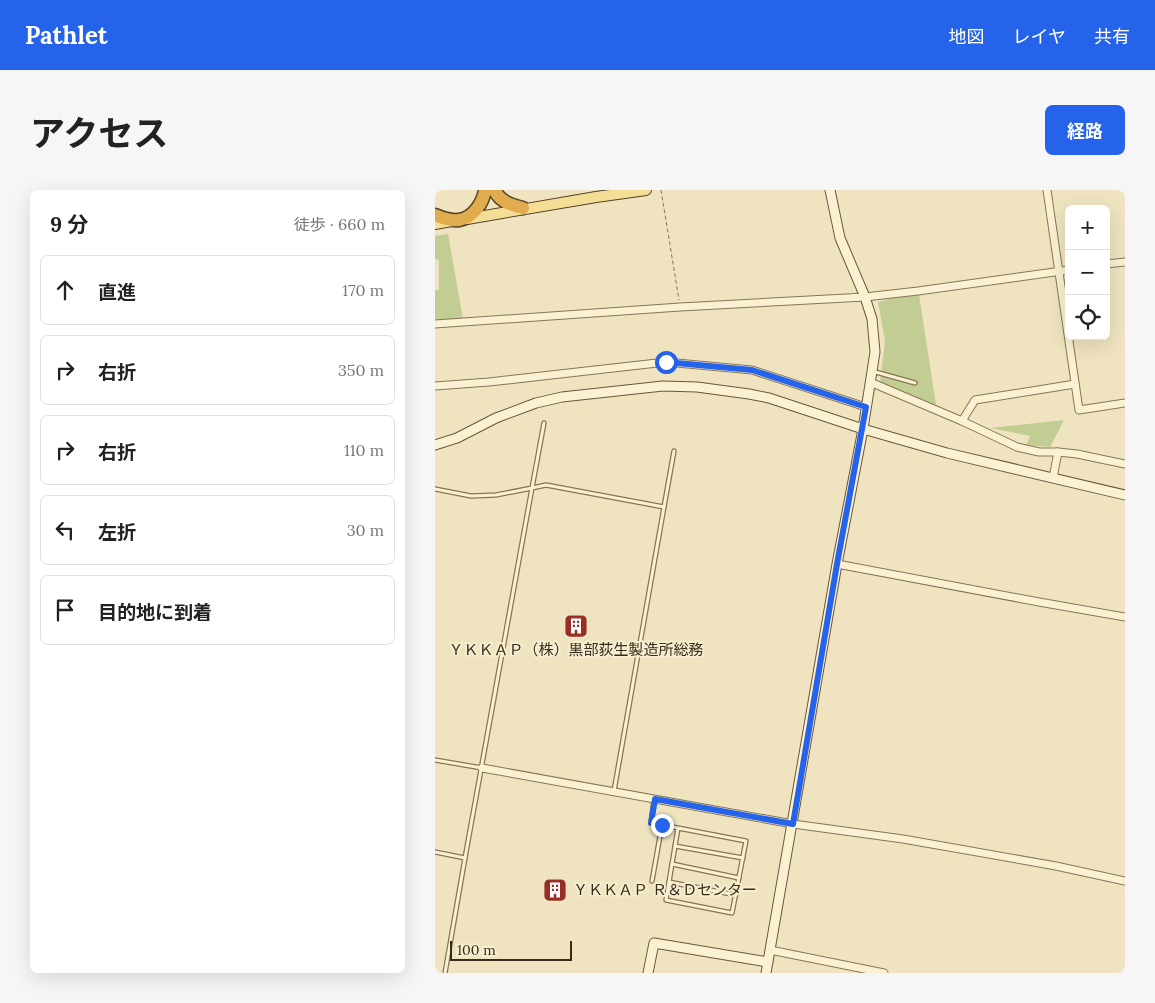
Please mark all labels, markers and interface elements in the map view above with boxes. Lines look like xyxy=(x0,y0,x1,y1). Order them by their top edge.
text: Pathlet xyxy=(25,20,108,51)
text: 地図 xyxy=(949,25,985,48)
text: レイヤ xyxy=(1013,25,1066,48)
text: 共有 xyxy=(1094,25,1130,48)
button: 経路 xyxy=(1045,105,1125,155)
text: アクセス xyxy=(30,111,168,156)
map controls xyxy=(1065,205,1110,340)
button: + xyxy=(1065,205,1110,250)
text: 9 分 xyxy=(50,211,89,238)
text: 徒歩 · 660 m xyxy=(294,214,385,234)
button: − xyxy=(1065,250,1110,295)
icon: ahead xyxy=(51,276,79,304)
text: 直進 xyxy=(98,280,136,304)
text: 170 m xyxy=(342,280,384,300)
button: locate xyxy=(1065,295,1110,340)
route start xyxy=(655,351,678,374)
icon: right xyxy=(51,356,79,384)
text: 右折 xyxy=(98,360,136,384)
text: 350 m xyxy=(338,360,384,380)
icon: right xyxy=(51,436,79,464)
text: 右折 xyxy=(98,440,136,464)
text: 110 m xyxy=(344,440,384,460)
icon: left xyxy=(51,516,79,544)
text: 左折 xyxy=(98,520,136,544)
text: 30 m xyxy=(347,520,384,540)
icon: arrive xyxy=(51,596,79,624)
text: 目的地に到着 xyxy=(98,600,212,624)
building icon: ＹＫＫＡＰ（株）黒部荻生製造所総務 xyxy=(563,613,589,639)
place label: ＹＫＫＡＰ（株）黒部荻生製造所総務 xyxy=(448,640,704,659)
route end xyxy=(651,814,674,837)
building icon: ＹＫＫＡＰ Ｒ＆Ｄセンター xyxy=(542,877,568,903)
place label: ＹＫＫＡＰ Ｒ＆Ｄセンター xyxy=(573,880,757,899)
scale bar xyxy=(450,938,573,961)
text: 100 m xyxy=(457,941,496,959)

